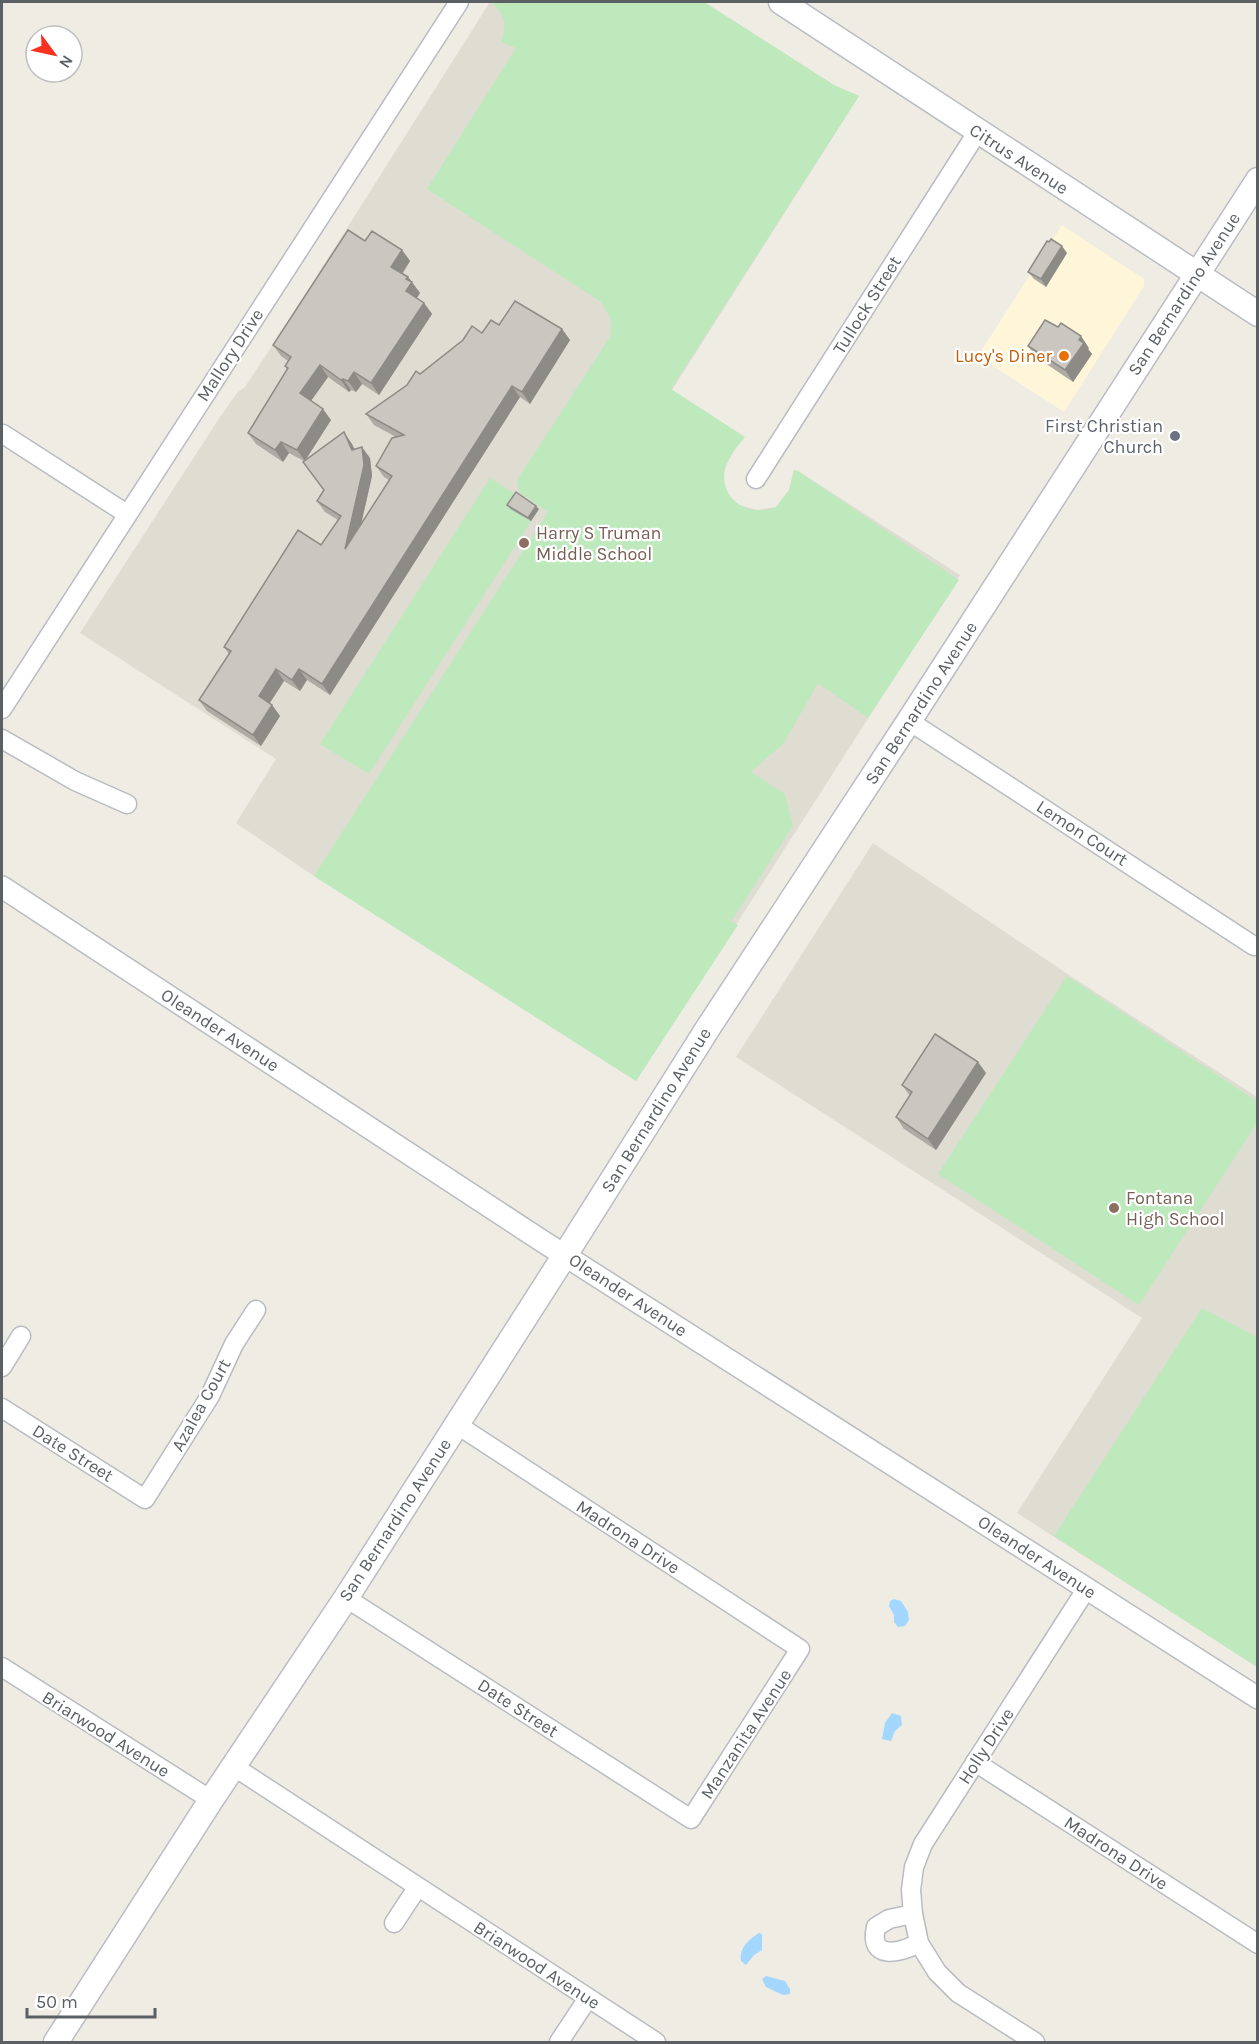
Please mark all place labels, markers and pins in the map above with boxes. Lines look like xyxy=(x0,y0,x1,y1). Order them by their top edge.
place label: Lucy's Diner xyxy=(955,345,1052,367)
marker: Lucy's Diner xyxy=(1057,349,1071,363)
place label: First Christian Church xyxy=(1045,415,1163,458)
marker: First Christian Church xyxy=(1168,429,1182,443)
place label: Harry S Truman Middle School xyxy=(536,522,661,565)
marker: Harry S Truman Middle School xyxy=(517,536,531,550)
place label: Fontana High School xyxy=(1126,1187,1224,1230)
marker: Fontana High School xyxy=(1107,1201,1121,1215)

